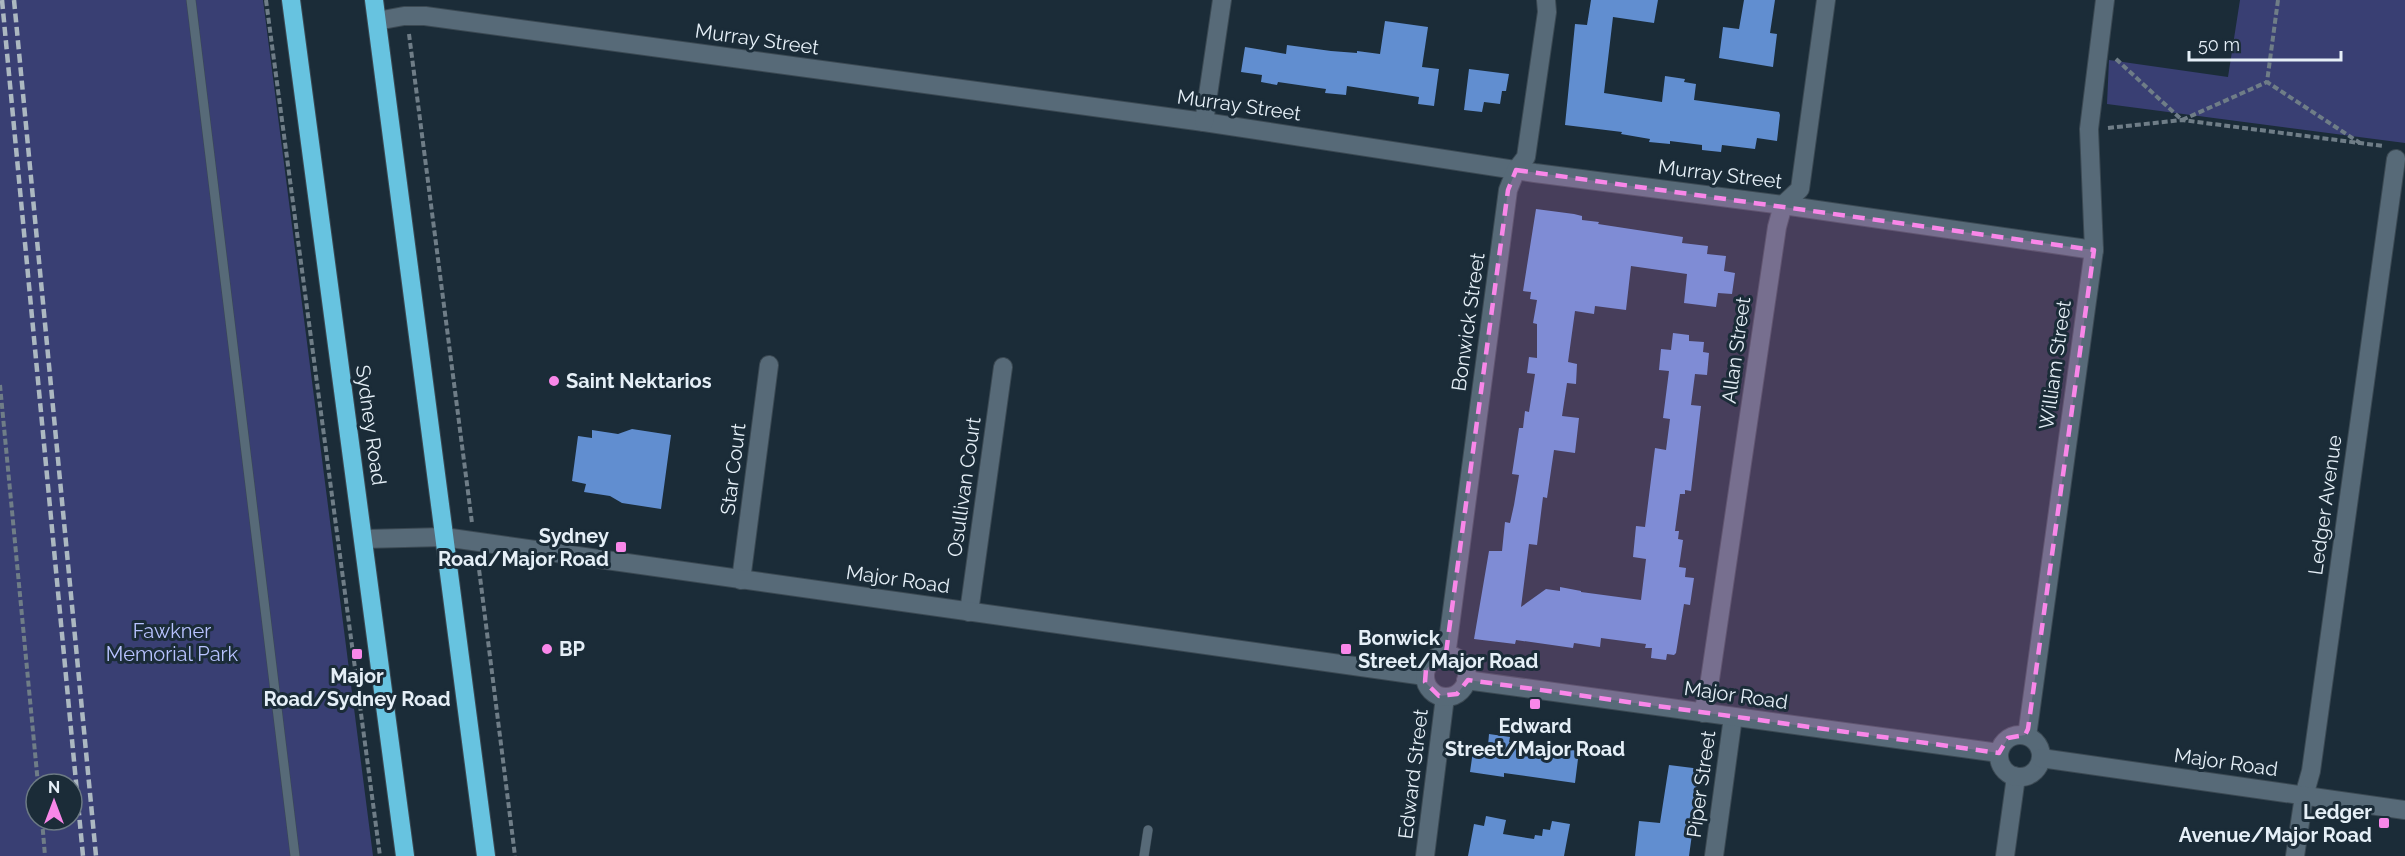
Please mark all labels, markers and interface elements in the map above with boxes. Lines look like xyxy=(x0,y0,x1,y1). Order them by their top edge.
street label: Murray Street xyxy=(694,18,821,60)
scale bar xyxy=(2189,24,2340,62)
text: 50 m xyxy=(2198,34,2240,55)
street label: Murray Street xyxy=(1176,84,1303,126)
street label: Murray Street xyxy=(1657,154,1784,194)
street label: Bonwick Street xyxy=(1446,251,1490,393)
street label: Allan Street xyxy=(1717,295,1755,405)
street label: William Street xyxy=(2034,298,2076,431)
street label: Sydney Road xyxy=(351,363,391,487)
place label: Saint Nektarios xyxy=(566,369,712,393)
marker: Saint Nektarios xyxy=(547,374,561,388)
street label: Osullivan Court xyxy=(942,415,986,559)
street label: Star Court xyxy=(715,421,751,516)
street label: Ledger Avenue xyxy=(2303,433,2347,576)
place label: Sydney Road/Major Road xyxy=(438,524,609,571)
marker: Sydney Road/Major Road xyxy=(614,540,628,554)
street label: Major Road xyxy=(845,560,951,598)
park label: Fawkner Memorial Park xyxy=(106,619,239,666)
place label: Bonwick Street/Major Road xyxy=(1358,626,1538,673)
place label: BP xyxy=(559,637,586,661)
marker: BP xyxy=(540,642,554,656)
marker: Bonwick Street/Major Road xyxy=(1339,642,1353,656)
marker: Major Road/Sydney Road xyxy=(350,647,364,661)
place label: Major Road/Sydney Road xyxy=(263,664,451,711)
street label: Major Road xyxy=(1683,676,1789,714)
marker: Edward Street/Major Road xyxy=(1528,697,1542,711)
street label: Edward Street xyxy=(1393,707,1433,840)
place label: Edward Street/Major Road xyxy=(1445,714,1625,761)
street label: Piper Street xyxy=(1682,729,1720,839)
street label: Major Road xyxy=(2173,743,2279,781)
north arrow xyxy=(24,772,84,832)
text: N xyxy=(48,778,60,797)
place label: Ledger Avenue/Major Road xyxy=(2179,800,2372,847)
marker: Ledger Avenue/Major Road xyxy=(2377,816,2391,830)

